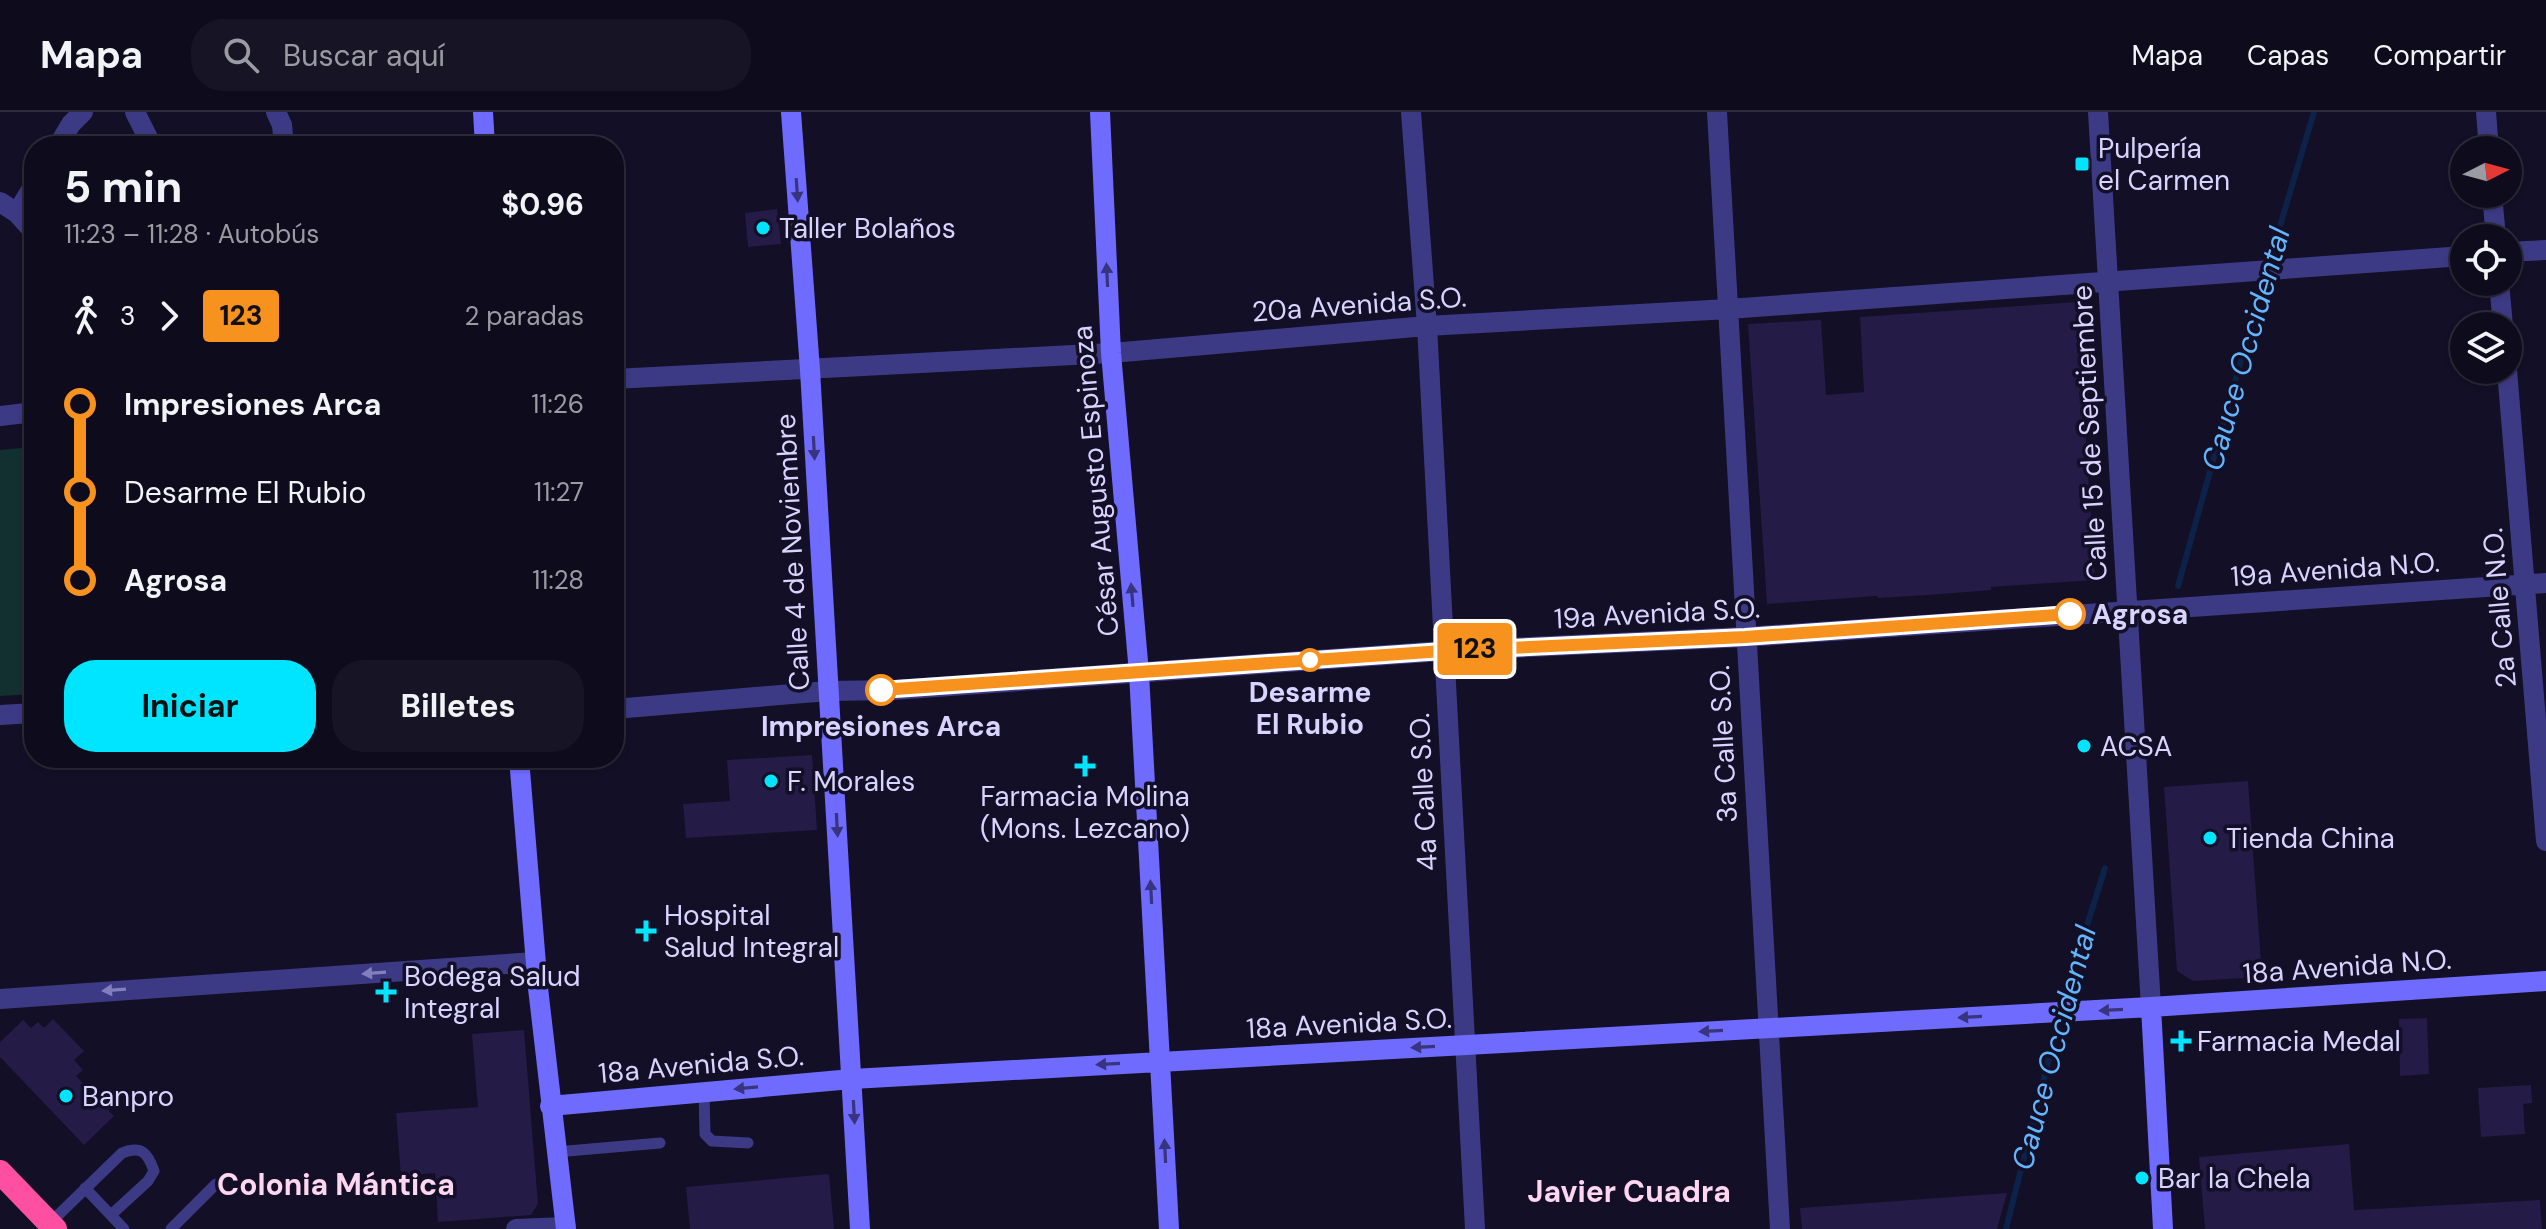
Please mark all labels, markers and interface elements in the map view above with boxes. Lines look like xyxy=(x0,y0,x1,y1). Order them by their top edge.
search box xyxy=(191,19,751,91)
text: Mapa xyxy=(40,30,143,80)
icon: search xyxy=(219,33,263,77)
text: Buscar aquí xyxy=(283,36,445,75)
text: Mapa xyxy=(2132,37,2203,74)
text: Capas xyxy=(2247,37,2329,74)
text: Compartir xyxy=(2373,37,2506,74)
place label: Pulpería el Carmen xyxy=(2098,130,2230,199)
north arrow xyxy=(2450,136,2522,208)
map controls xyxy=(2450,136,2522,384)
marker: Pulpería el Carmen xyxy=(2073,155,2091,173)
text: 5 min xyxy=(64,158,182,216)
one-way arrow xyxy=(791,178,804,203)
text: $0.96 xyxy=(501,185,584,224)
place label: Taller Bolaños xyxy=(779,210,956,247)
text: 11:23 – 11:28 · Autobús xyxy=(64,217,319,251)
marker: Taller Bolaños xyxy=(754,219,772,237)
water label: Cauce Occidental xyxy=(2192,222,2299,475)
button: locate xyxy=(2450,224,2522,296)
one-way arrow xyxy=(1101,262,1114,287)
street label: 20a Avenida S.O. xyxy=(1250,279,1468,330)
street label: Calle 15 de Septiembre xyxy=(2063,284,2116,582)
icon: walk xyxy=(64,294,108,338)
icon: forward xyxy=(147,294,191,338)
text: 123 xyxy=(219,297,263,334)
text: 3 xyxy=(120,299,135,333)
text: 2 paradas xyxy=(464,299,584,333)
button: layers xyxy=(2450,312,2522,384)
street label: César Augusto Espinoza xyxy=(1063,324,1128,638)
text: Impresiones Arca xyxy=(124,385,381,424)
text: 11:26 xyxy=(531,387,584,421)
street label: Calle 4 de Noviembre xyxy=(767,413,818,691)
one-way arrow xyxy=(808,436,821,461)
text: Desarme El Rubio xyxy=(124,473,366,512)
text: 11:27 xyxy=(534,475,584,509)
street label: 2a Calle N.O. xyxy=(2474,526,2525,689)
street label: 19a Avenida N.O. xyxy=(2229,544,2441,595)
text: Agrosa xyxy=(124,561,227,600)
text: 11:28 xyxy=(532,563,584,597)
one-way arrow xyxy=(1125,582,1138,607)
street label: 19a Avenida S.O. xyxy=(1553,590,1761,637)
place label: Agrosa xyxy=(2092,596,2188,633)
marker: Agrosa xyxy=(2055,599,2085,629)
line badge: 123 xyxy=(1429,623,1521,675)
text: 123 xyxy=(1453,630,1497,667)
marker: Desarme El Rubio xyxy=(1299,649,1321,671)
button: Iniciar xyxy=(64,660,316,752)
button: Billetes xyxy=(332,660,584,752)
street label: 3a Calle S.O. xyxy=(1701,664,1746,824)
place label: Desarme El Rubio xyxy=(1249,674,1371,743)
marker: Impresiones Arca xyxy=(866,675,896,705)
place label: Impresiones Arca xyxy=(761,708,1001,745)
street label: 4a Calle S.O. xyxy=(1401,712,1446,872)
place label: ACSA xyxy=(2100,728,2172,765)
marker: ACSA xyxy=(2075,737,2093,755)
marker: Farmacia Molina (Mons. Lezcano) xyxy=(1076,757,1094,775)
place label: F. Morales xyxy=(787,763,915,800)
marker: F. Morales xyxy=(762,772,780,790)
place label: Farmacia Molina (Mons. Lezcano) xyxy=(980,778,1190,847)
one-way arrow xyxy=(830,813,843,838)
place label: Tienda China xyxy=(2226,820,2395,857)
marker: Tienda China xyxy=(2201,829,2219,847)
one-way arrow xyxy=(1144,878,1157,904)
place label: Hospital Salud Integral xyxy=(664,897,839,966)
marker: Hospital Salud Integral xyxy=(635,920,657,942)
water label: Cauce Occidental xyxy=(2002,920,2105,1174)
street label: 18a Avenida N.O. xyxy=(2241,941,2453,992)
place label: Bodega Salud Integral xyxy=(404,958,581,1027)
one-way arrow xyxy=(361,966,386,979)
marker: Bodega Salud Integral xyxy=(375,981,397,1003)
one-way arrow xyxy=(101,984,126,997)
street label: 18a Avenida S.O. xyxy=(1245,1000,1453,1047)
one-way arrow xyxy=(2098,1003,2123,1016)
one-way arrow xyxy=(1957,1011,1982,1024)
place label: Farmacia Medal xyxy=(2197,1023,2401,1060)
one-way arrow xyxy=(1698,1024,1723,1037)
marker: Farmacia Medal xyxy=(2172,1032,2190,1050)
street label: 18a Avenida S.O. xyxy=(597,1037,805,1092)
one-way arrow xyxy=(1410,1041,1435,1054)
one-way arrow xyxy=(1095,1058,1120,1071)
place label: Banpro xyxy=(82,1078,174,1115)
one-way arrow xyxy=(733,1082,758,1095)
marker: Banpro xyxy=(57,1087,75,1105)
one-way arrow xyxy=(848,1100,861,1125)
one-way arrow xyxy=(1158,1138,1171,1163)
place label: Bar la Chela xyxy=(2158,1160,2310,1197)
district label: Colonia Mántica xyxy=(217,1165,455,1204)
marker: Bar la Chela xyxy=(2133,1169,2151,1187)
district label: Javier Cuadra xyxy=(1527,1172,1731,1211)

